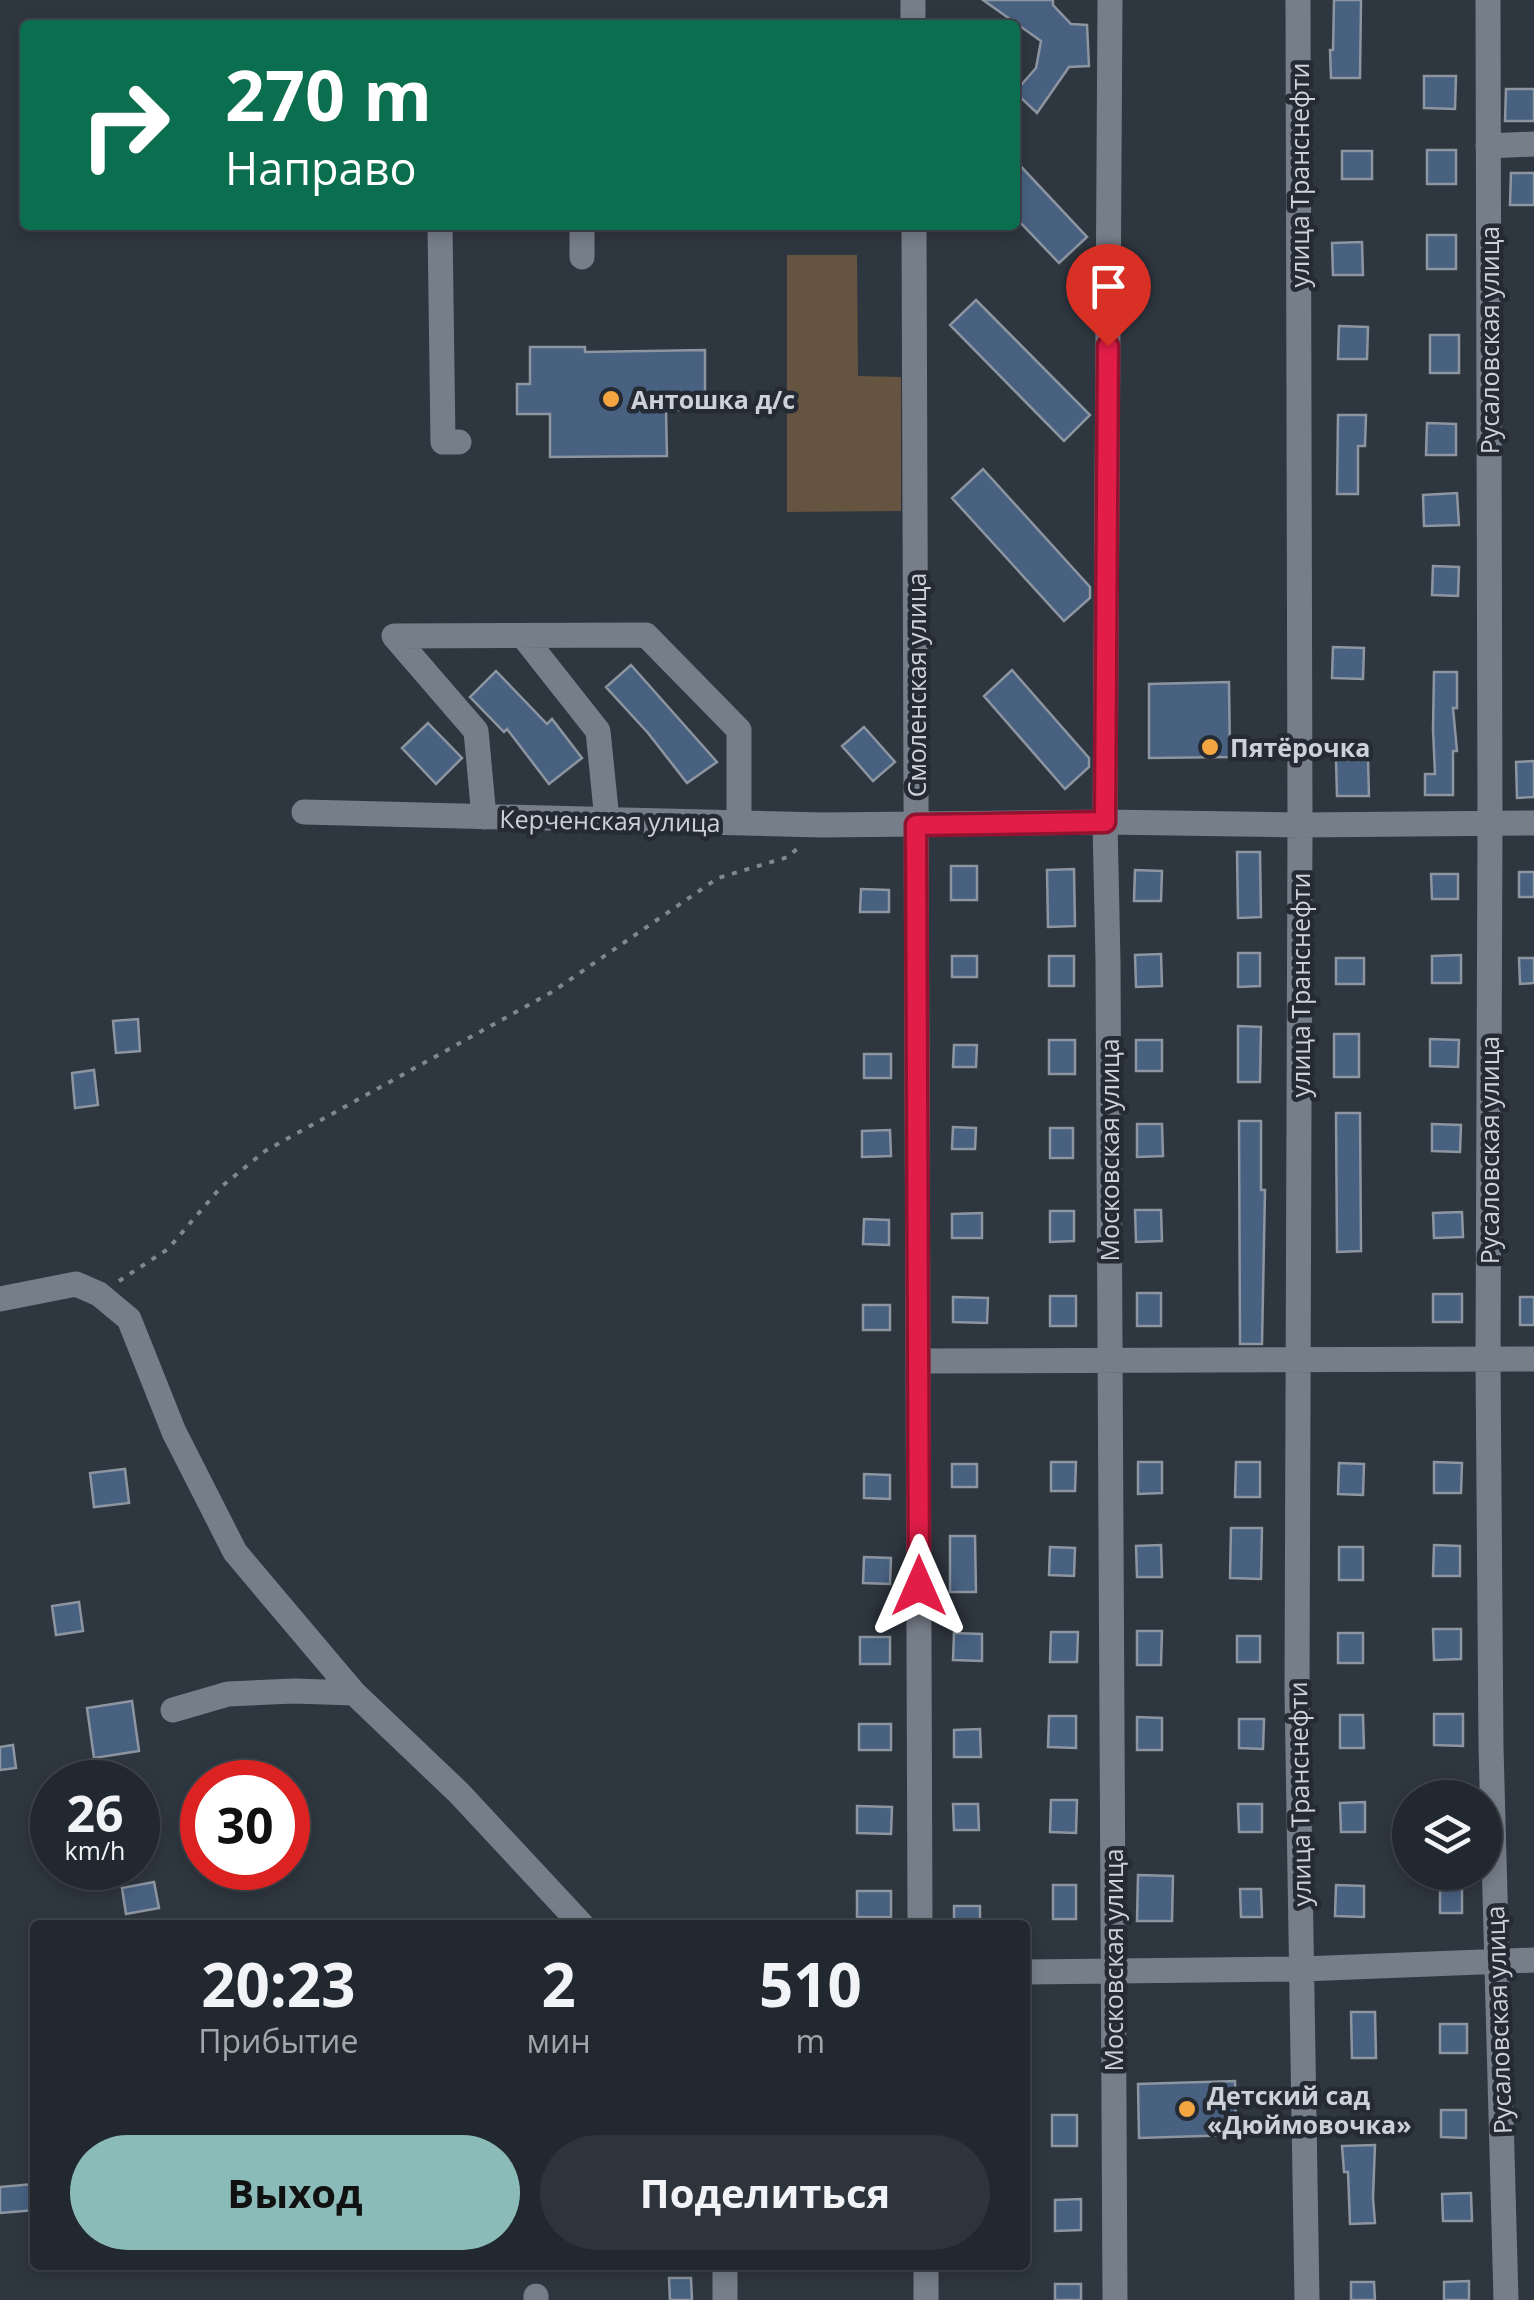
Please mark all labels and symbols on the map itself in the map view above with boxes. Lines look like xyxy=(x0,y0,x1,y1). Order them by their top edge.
street label: улица Транснефти xyxy=(1282,63,1316,287)
street label: Русаловская улица xyxy=(1472,226,1506,454)
pin xyxy=(1066,244,1151,347)
place label: Антошка д/с xyxy=(631,382,795,416)
marker: Антошка д/с xyxy=(600,388,622,410)
street label: Смоленская улица xyxy=(899,573,933,797)
place label: Пятёрочка xyxy=(1230,730,1370,764)
marker: Пятёрочка xyxy=(1199,736,1221,758)
street label: Керченская улица xyxy=(499,801,721,839)
street label: улица Транснефти xyxy=(1283,873,1317,1097)
street label: Русаловская улица xyxy=(1472,1036,1506,1264)
street label: Московская улица xyxy=(1092,1038,1126,1262)
position arrow xyxy=(867,1534,971,1638)
street label: улица Транснефти xyxy=(1280,1681,1318,1907)
speed limit sign: 30 xyxy=(180,1760,310,1890)
street label: Московская улица xyxy=(1096,1848,1130,2072)
street label: Русаловская улица xyxy=(1477,1905,1519,2135)
place label: Детский сад «Дюймовочка» xyxy=(1207,2078,1412,2141)
marker: Детский сад «Дюймовочка» xyxy=(1176,2098,1198,2120)

